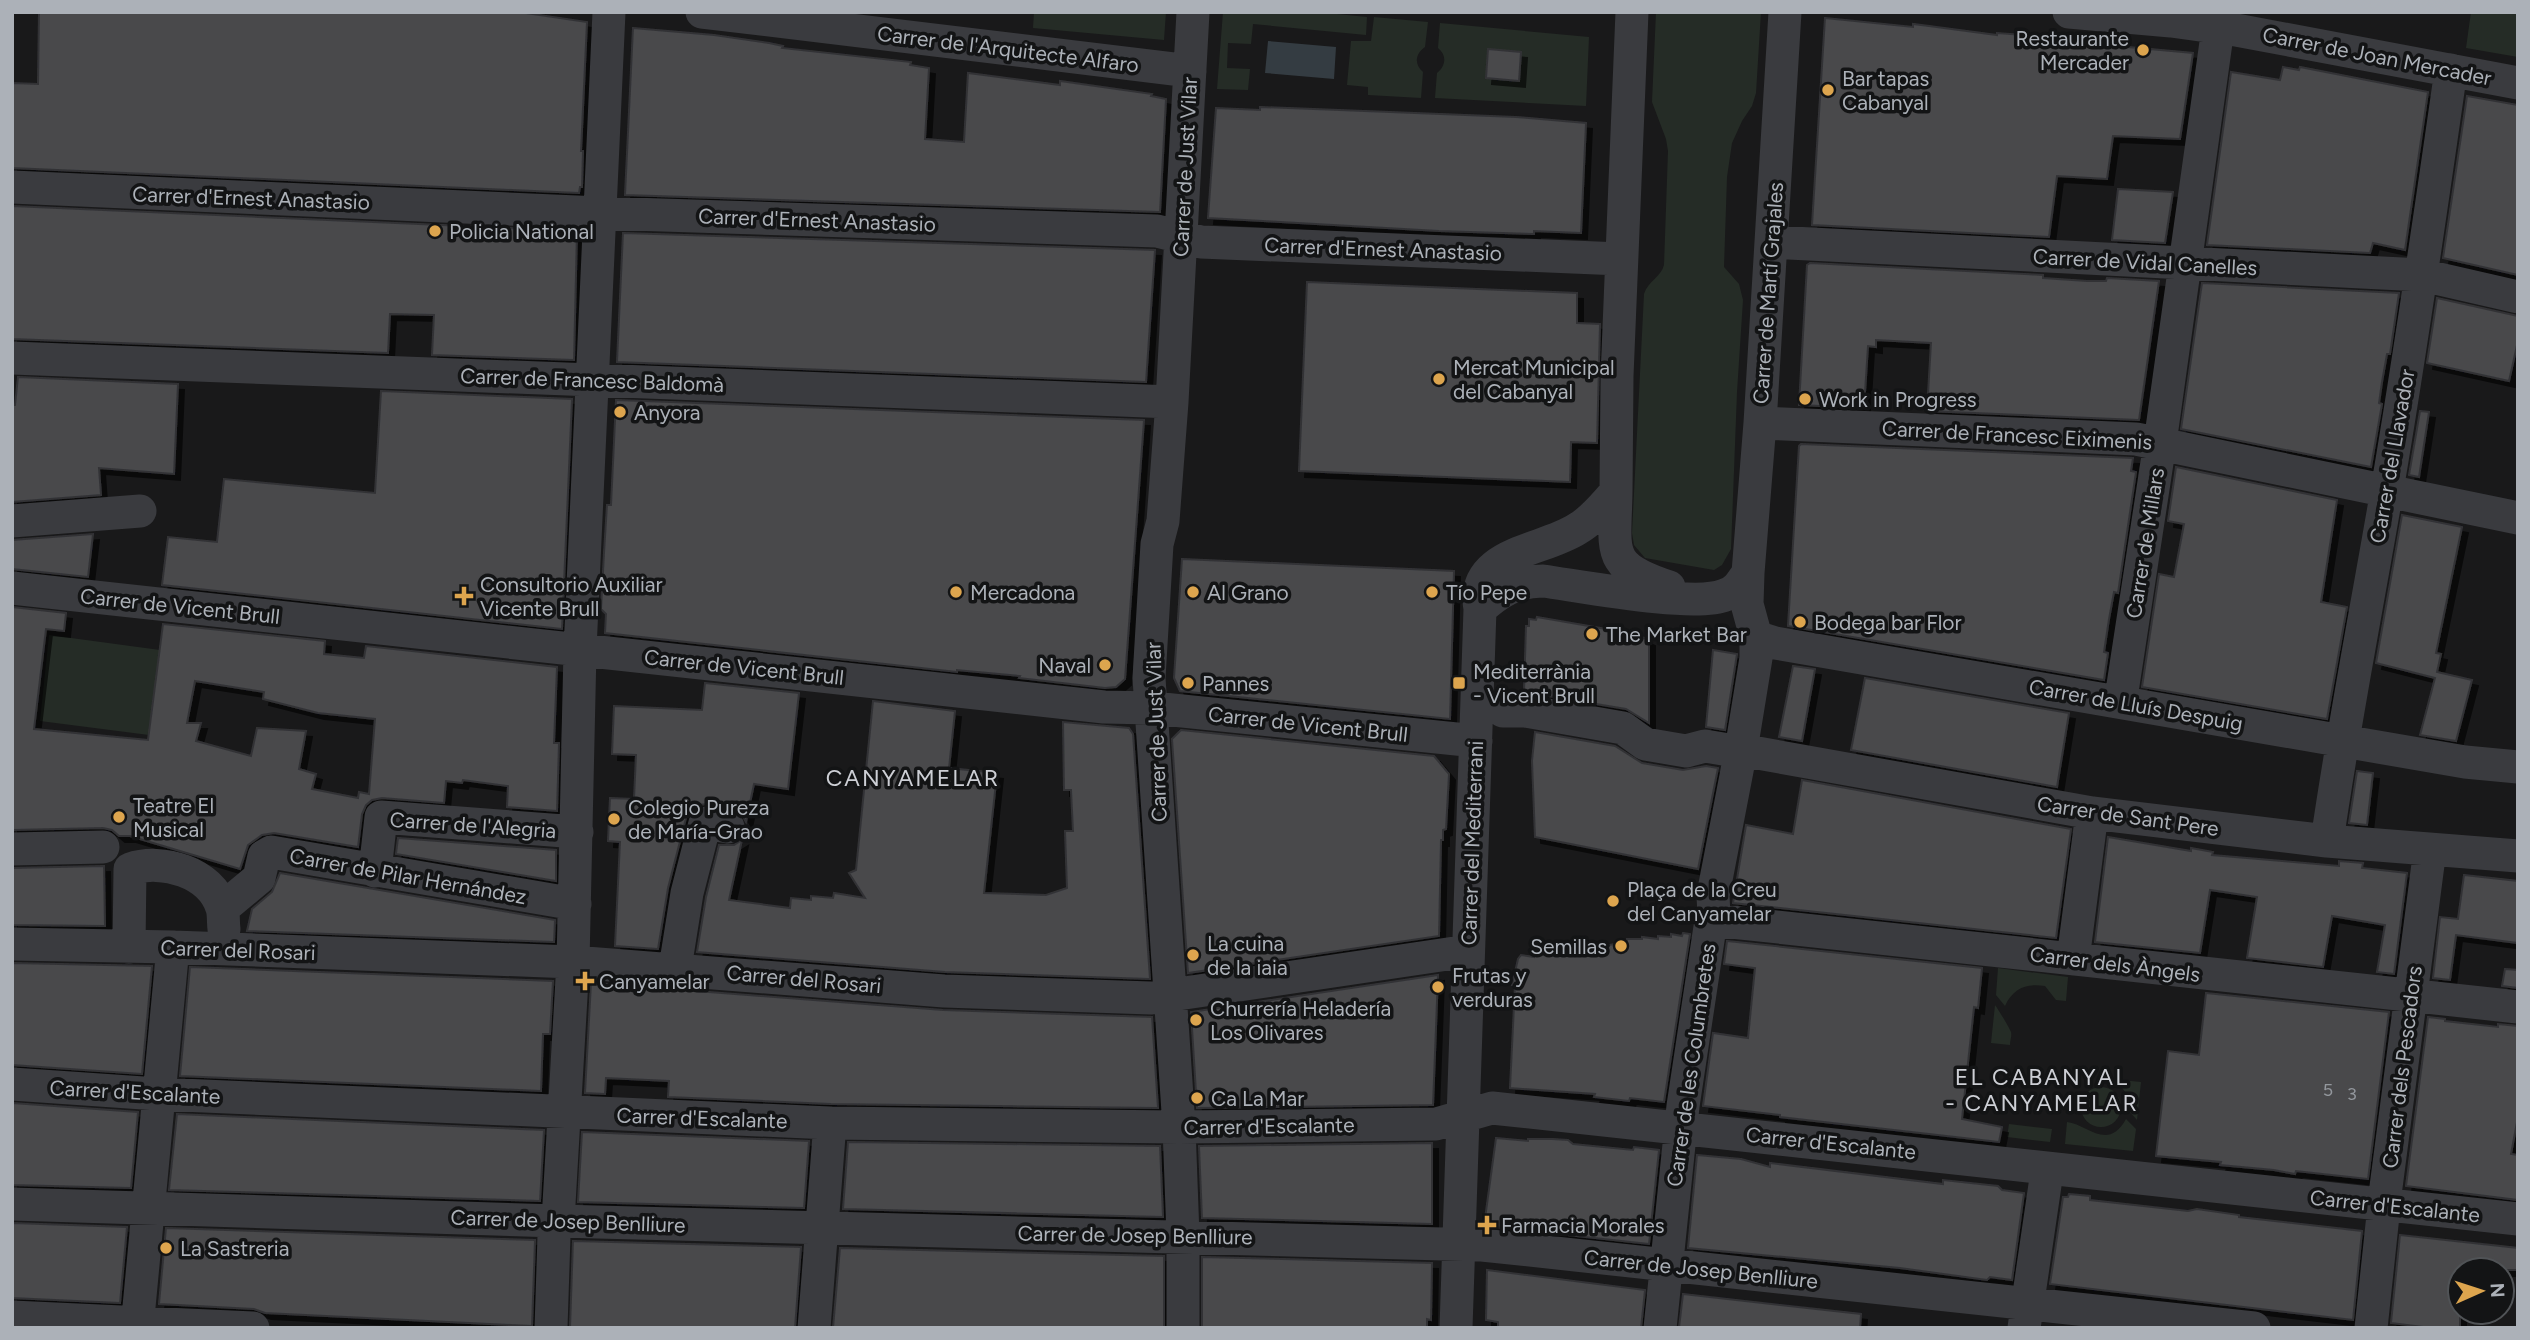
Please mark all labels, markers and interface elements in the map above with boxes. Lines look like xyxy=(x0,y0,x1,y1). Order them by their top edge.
street label: Carrer de l'Arquitecte Alfaro xyxy=(876,21,1140,77)
street label: Carrer de Joan Mercader xyxy=(2260,22,2494,90)
place label: Restaurante Mercader xyxy=(2015,26,2129,75)
marker: Restaurante Mercader xyxy=(2135,42,2151,58)
place label: Bar tapas Cabanyal xyxy=(1842,66,1929,115)
street label: Carrer de Just Vilar xyxy=(1168,76,1202,258)
marker: Bar tapas Cabanyal xyxy=(1820,82,1836,98)
street label: Carrer d'Ernest Anastasio xyxy=(132,181,370,215)
street label: Carrer de Martí Grajales xyxy=(1748,181,1788,405)
street label: Carrer d'Ernest Anastasio xyxy=(698,203,936,237)
place label: Policia National xyxy=(449,219,594,244)
marker: Policia National xyxy=(427,223,443,239)
street label: Carrer d'Ernest Anastasio xyxy=(1264,232,1502,266)
street label: Carrer de Vidal Canelles xyxy=(2032,244,2258,280)
place label: Mercat Municipal del Cabanyal xyxy=(1453,355,1615,404)
street label: Carrer de Francesc Baldomà xyxy=(460,363,724,397)
street label: Carrer del Llavador xyxy=(2364,367,2420,545)
marker: Mercat Municipal del Cabanyal xyxy=(1431,371,1447,387)
place label: Work in Progress xyxy=(1819,387,1977,412)
marker: Work in Progress xyxy=(1797,391,1813,407)
place label: Anyora xyxy=(634,400,701,425)
marker: Anyora xyxy=(612,404,628,420)
street label: Carrer de Francesc Eiximenis xyxy=(1881,415,2153,455)
street label: Carrer de Millars xyxy=(2121,466,2169,620)
place label: Consultorio Auxiliar Vicente Brull xyxy=(480,572,663,621)
place label: Mercadona xyxy=(970,580,1075,605)
place label: Al Grano xyxy=(1207,580,1289,605)
place label: Tío Pepe xyxy=(1446,580,1527,605)
street label: Carrer de Vicent Brull xyxy=(79,583,281,629)
marker: Mercadona xyxy=(948,584,964,600)
marker: Al Grano xyxy=(1185,584,1201,600)
marker: Tío Pepe xyxy=(1424,584,1440,600)
marker: Consultorio Auxiliar Vicente Brull xyxy=(454,586,474,606)
place label: Bodega bar Flor xyxy=(1814,610,1962,635)
marker: Bodega bar Flor xyxy=(1792,614,1808,630)
place label: The Market Bar xyxy=(1606,622,1747,647)
marker: The Market Bar xyxy=(1584,626,1600,642)
street label: Carrer de Just Vilar xyxy=(1140,642,1172,822)
street label: Carrer de Vicent Brull xyxy=(643,644,845,690)
place label: Naval xyxy=(1038,653,1091,678)
marker: Naval xyxy=(1097,657,1113,673)
place label: Mediterrània - Vicent Brull xyxy=(1473,659,1595,708)
place label: Pannes xyxy=(1202,671,1269,696)
street label: Carrer de Lluís Despuig xyxy=(2027,674,2245,736)
marker: Pannes xyxy=(1180,675,1196,691)
marker: Mediterrània - Vicent Brull xyxy=(1451,675,1467,691)
street label: Carrer de Vicent Brull xyxy=(1207,701,1409,747)
street label: Carrer del Mediterrani xyxy=(1456,740,1488,946)
district label: CANYAMELAR xyxy=(826,764,1000,792)
street label: Carrer de Sant Pere xyxy=(2036,791,2220,841)
place label: Teatre El Musical xyxy=(133,793,214,842)
place label: Colegio Pureza de María-Grao xyxy=(628,795,769,844)
street label: Carrer de l'Alegria xyxy=(389,807,557,843)
marker: Teatre El Musical xyxy=(111,809,127,825)
marker: Colegio Pureza de María-Grao xyxy=(606,811,622,827)
street label: Carrer de Pilar Hernández xyxy=(288,843,528,909)
place label: Plaça de la Creu del Canyamelar xyxy=(1627,877,1777,926)
marker: Plaça de la Creu del Canyamelar xyxy=(1605,893,1621,909)
place label: La cuina de la iaia xyxy=(1207,931,1288,980)
place label: Semillas xyxy=(1530,934,1607,959)
street label: Carrer del Rosari xyxy=(160,935,316,965)
marker: Semillas xyxy=(1613,938,1629,954)
street label: Carrer dels Àngels xyxy=(2028,941,2202,987)
street label: Carrer de les Columbretes xyxy=(1662,942,1720,1188)
marker: La cuina de la iaia xyxy=(1185,947,1201,963)
street label: Carrer del Rosari xyxy=(726,960,882,998)
place label: Frutas y verduras xyxy=(1452,963,1533,1012)
street label: Carrer dels Pescadors xyxy=(2377,964,2427,1170)
place label: Canyamelar xyxy=(599,969,710,994)
marker: Canyamelar xyxy=(577,973,593,989)
marker: Frutas y verduras xyxy=(1430,979,1446,995)
place label: Churrería Heladería Los Olivares xyxy=(1210,996,1391,1045)
marker: Churrería Heladería Los Olivares xyxy=(1188,1012,1204,1028)
district label: EL CABANYAL - CANYAMELAR xyxy=(1945,1063,2139,1117)
street label: Carrer d'Escalante xyxy=(49,1075,221,1109)
house number: 5 xyxy=(2323,1079,2333,1101)
house number: 3 xyxy=(2347,1083,2357,1105)
place label: Ca La Mar xyxy=(1211,1086,1304,1111)
marker: Ca La Mar xyxy=(1189,1090,1205,1106)
street label: Carrer d'Escalante xyxy=(616,1103,788,1133)
street label: Carrer d'Escalante xyxy=(1183,1112,1355,1140)
street label: Carrer d'Escalante xyxy=(1745,1122,1917,1164)
street label: Carrer d'Escalante xyxy=(2309,1185,2481,1227)
street label: Carrer de Josep Benlliure xyxy=(450,1204,686,1238)
place label: Farmacia Morales xyxy=(1501,1213,1664,1238)
marker: Farmacia Morales xyxy=(1479,1217,1495,1233)
street label: Carrer de Josep Benlliure xyxy=(1017,1220,1253,1250)
place label: La Sastreria xyxy=(180,1236,289,1261)
marker: La Sastreria xyxy=(158,1240,174,1256)
street label: Carrer de Josep Benlliure xyxy=(1583,1244,1819,1294)
north arrow xyxy=(2446,1256,2516,1326)
text: N xyxy=(2486,1282,2509,1298)

